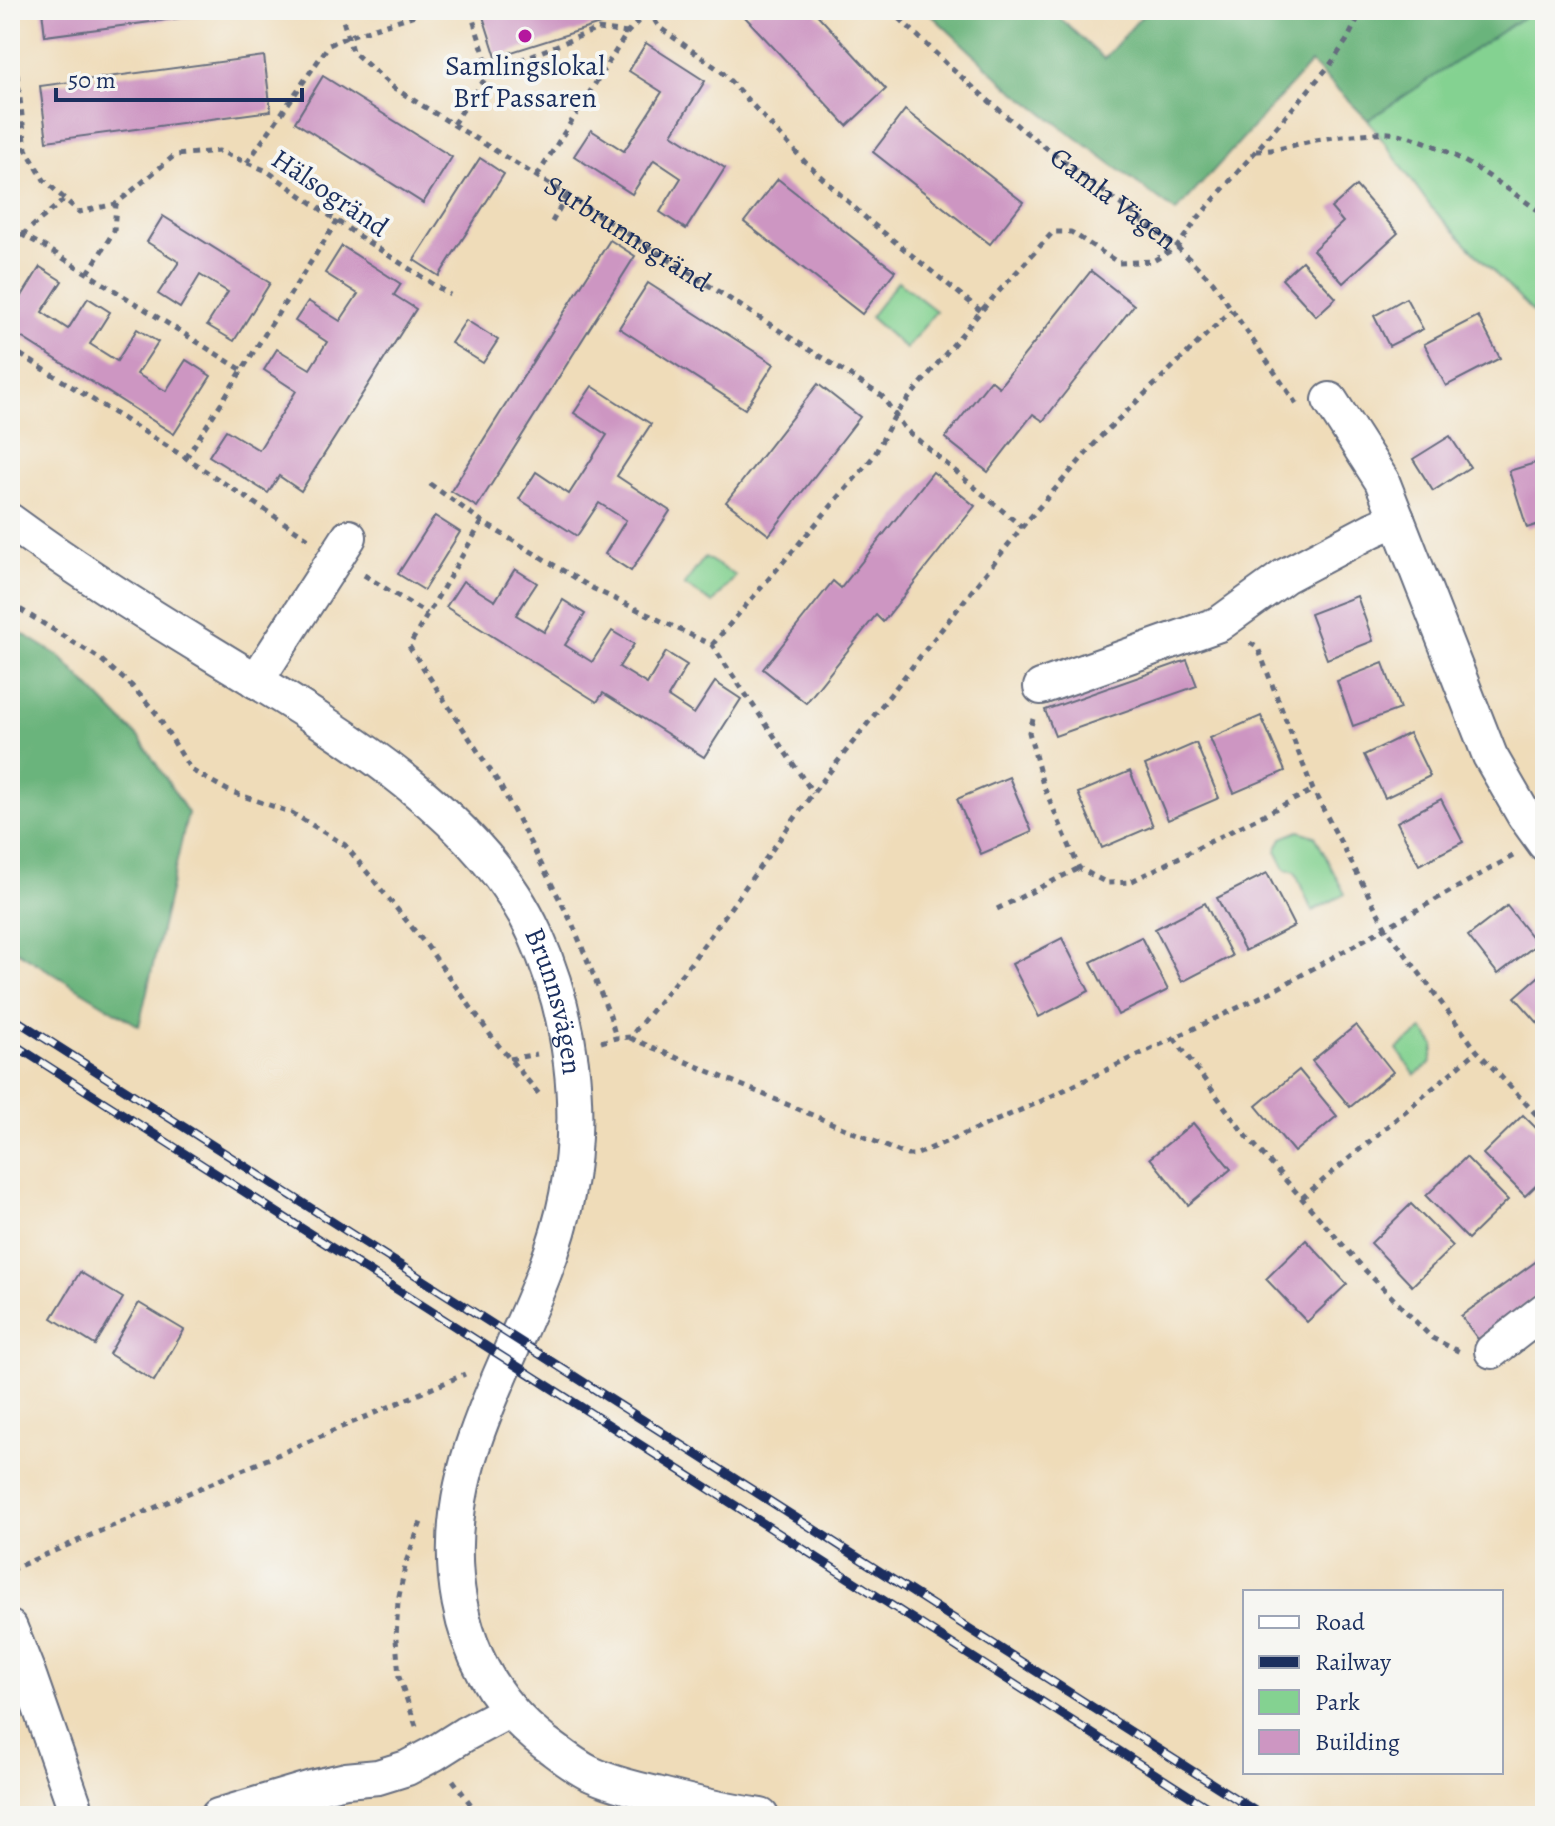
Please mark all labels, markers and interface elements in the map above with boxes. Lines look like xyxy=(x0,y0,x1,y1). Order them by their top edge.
marker: Samlingslokal Brf Passaren xyxy=(516,27,534,45)
place label: Samlingslokal Brf Passaren xyxy=(445,47,605,117)
scale bar xyxy=(56,52,302,102)
text: 50 m xyxy=(68,64,116,96)
street label: Gamla Vägen xyxy=(1042,138,1185,259)
street label: Hälsogränd xyxy=(264,140,397,247)
street label: Surbrunnsgränd xyxy=(537,166,719,302)
street label: Brunnsvägen xyxy=(515,921,591,1077)
legend xyxy=(1243,1590,1503,1774)
text: Road xyxy=(1315,1606,1365,1638)
text: Railway xyxy=(1315,1646,1391,1678)
text: Park xyxy=(1315,1686,1360,1718)
text: Building xyxy=(1315,1726,1400,1758)

